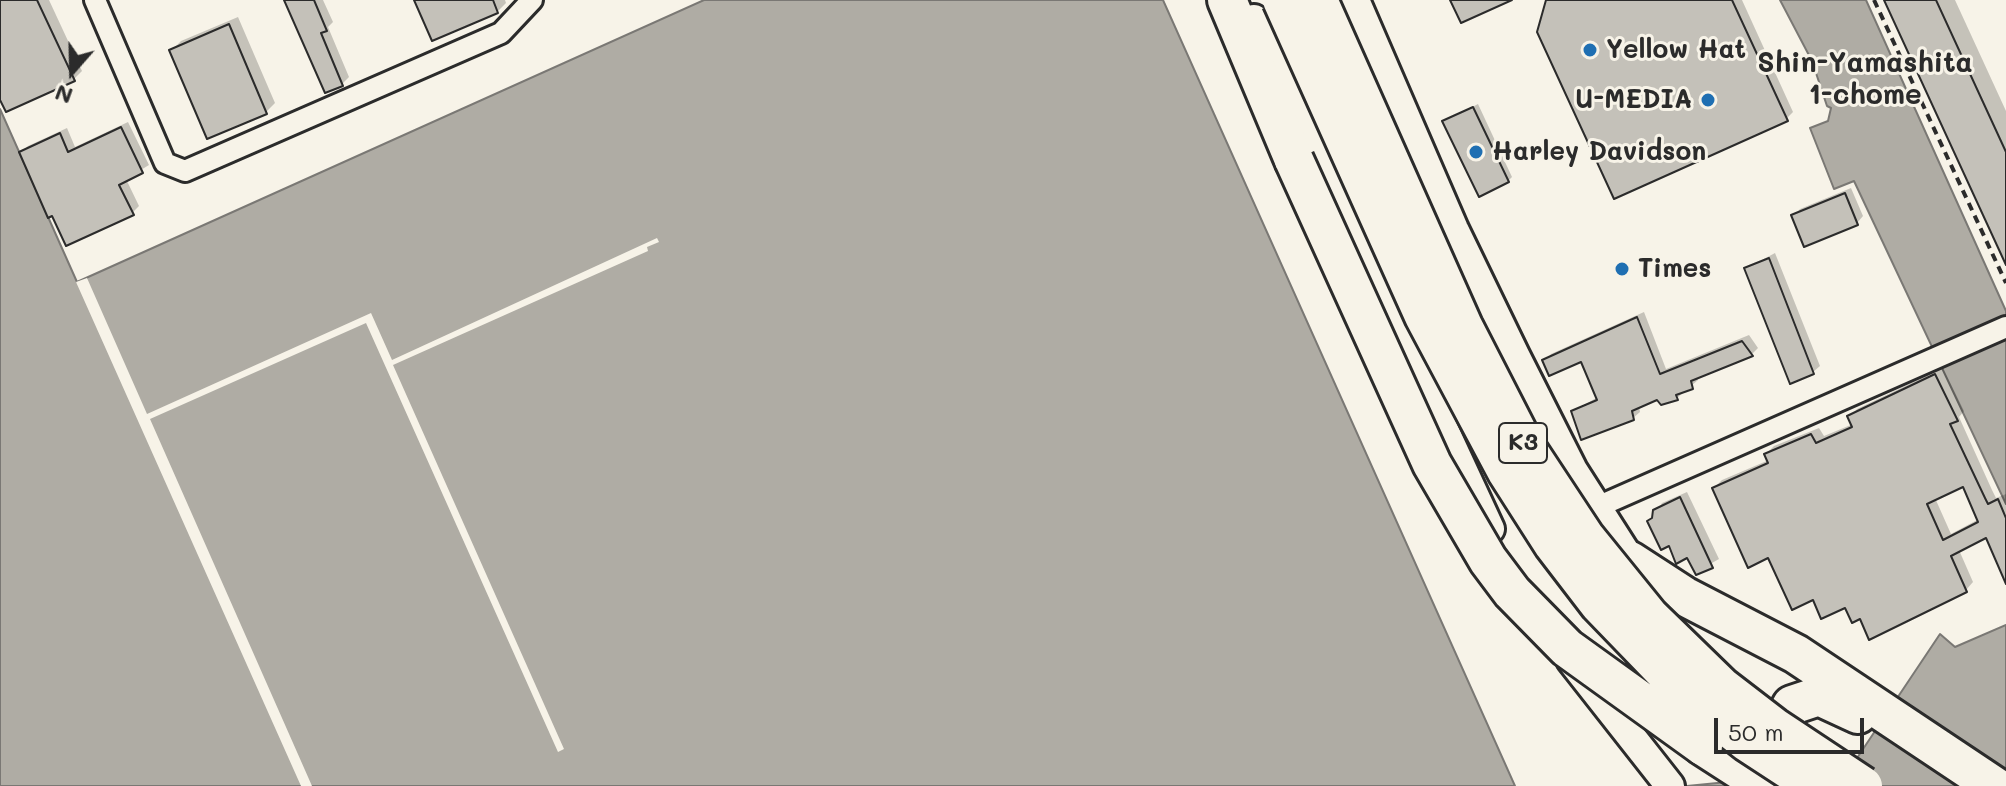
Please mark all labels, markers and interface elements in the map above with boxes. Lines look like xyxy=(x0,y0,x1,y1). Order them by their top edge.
north arrow xyxy=(32,32,112,112)
place label: Yellow Hat xyxy=(1606,34,1746,66)
marker: Yellow Hat xyxy=(1581,41,1599,59)
district label: Shin-Yamashita 1-chome xyxy=(1757,46,1973,112)
text: N xyxy=(51,79,76,112)
place label: U-MEDIA xyxy=(1575,84,1692,116)
marker: U-MEDIA xyxy=(1699,91,1717,109)
place label: Harley Davidson xyxy=(1492,136,1706,168)
marker: Harley Davidson xyxy=(1467,143,1485,161)
place label: Times xyxy=(1638,253,1711,285)
marker: Times xyxy=(1613,260,1631,278)
road number: K3 xyxy=(1499,423,1547,463)
scale bar xyxy=(1718,702,1868,752)
text: 50 m xyxy=(1728,716,1784,747)

